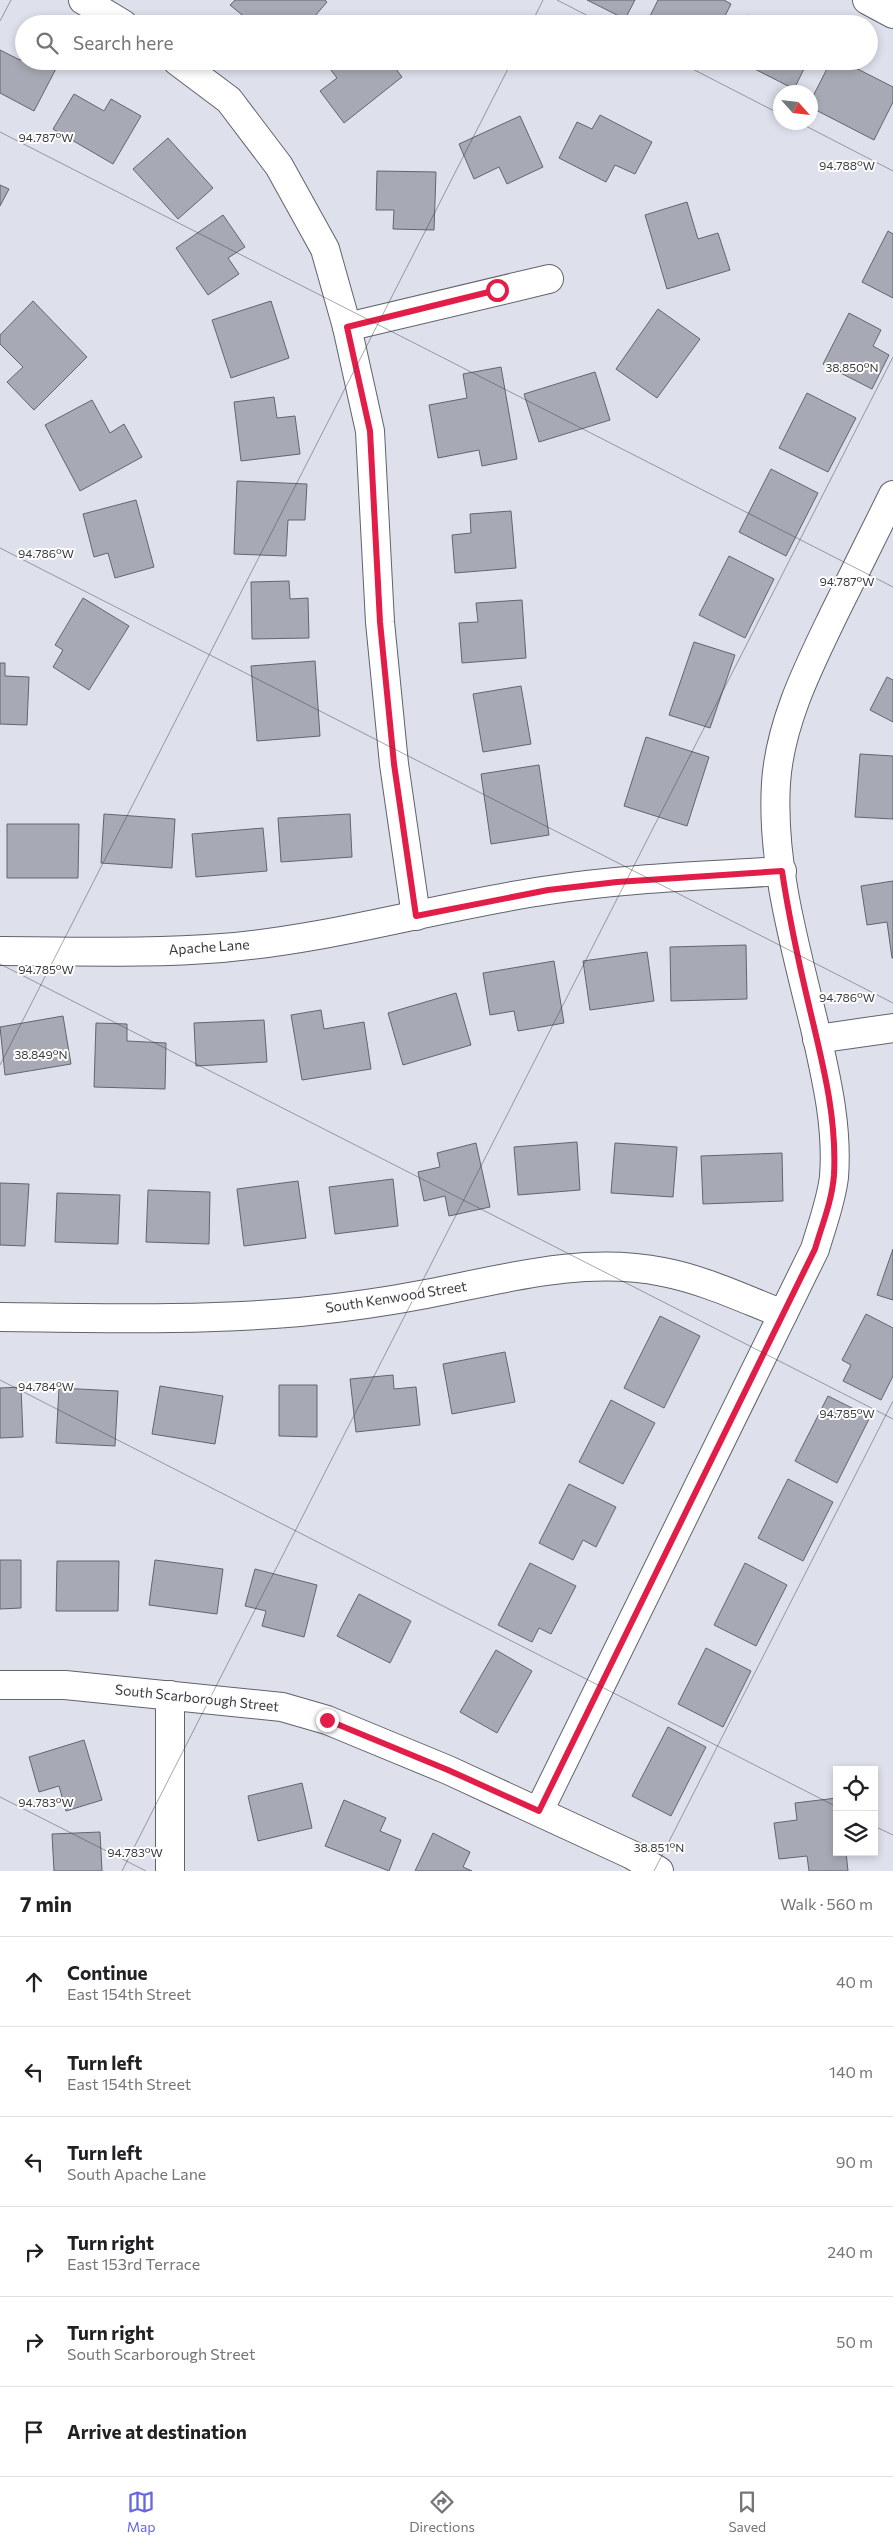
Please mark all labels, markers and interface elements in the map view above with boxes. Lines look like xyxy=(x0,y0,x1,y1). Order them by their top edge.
search box xyxy=(15,15,878,70)
icon: search xyxy=(33,29,61,57)
text: Search here xyxy=(73,31,173,54)
north arrow xyxy=(773,85,818,130)
text: 94.787°W xyxy=(19,130,73,144)
text: 94.788°W xyxy=(819,158,875,172)
route start xyxy=(486,279,509,302)
text: 38.850°N xyxy=(825,360,879,374)
text: 94.786°W xyxy=(18,546,74,560)
text: 94.787°W xyxy=(820,574,874,588)
street label: Apache Lane xyxy=(168,935,250,958)
text: 94.785°W xyxy=(18,962,74,976)
text: 94.786°W xyxy=(819,990,875,1004)
text: 38.849°N xyxy=(15,1047,68,1061)
street label: South Kenwood Street xyxy=(324,1277,468,1316)
text: 94.784°W xyxy=(18,1379,74,1393)
text: 94.785°W xyxy=(819,1406,875,1420)
street label: South Scarborough Street xyxy=(114,1680,280,1715)
route end xyxy=(316,1709,339,1732)
map controls xyxy=(833,1766,878,1856)
button: locate xyxy=(833,1766,878,1811)
text: 94.783°W xyxy=(18,1795,74,1809)
button: layers xyxy=(833,1811,878,1856)
text: 38.851°N xyxy=(634,1840,684,1854)
text: 94.783°W xyxy=(107,1845,163,1859)
text: 7 min xyxy=(20,1891,72,1916)
text: Walk · 560 m xyxy=(780,1894,873,1913)
text: Continue xyxy=(67,1961,147,1984)
icon: ahead xyxy=(20,1968,48,1996)
text: 40 m xyxy=(836,1972,873,1991)
text: East 154th Street xyxy=(67,1984,191,2003)
text: Turn left xyxy=(67,2051,142,2074)
icon: left xyxy=(20,2058,48,2086)
text: 140 m xyxy=(829,2062,873,2081)
text: East 154th Street xyxy=(67,2074,191,2093)
text: Turn left xyxy=(67,2141,142,2164)
icon: left xyxy=(20,2148,48,2176)
text: 90 m xyxy=(836,2152,873,2171)
text: South Apache Lane xyxy=(67,2164,206,2183)
text: Turn right xyxy=(67,2231,154,2254)
icon: right xyxy=(20,2238,48,2266)
text: 240 m xyxy=(827,2242,873,2261)
text: East 153rd Terrace xyxy=(67,2254,200,2273)
text: Turn right xyxy=(67,2321,154,2344)
icon: right xyxy=(20,2328,48,2356)
text: 50 m xyxy=(836,2332,873,2351)
text: South Scarborough Street xyxy=(67,2344,256,2363)
icon: arrive xyxy=(20,2418,48,2446)
text: Arrive at destination xyxy=(67,2420,247,2443)
tab: Map xyxy=(127,2488,156,2535)
tab: Directions xyxy=(409,2488,475,2535)
tab: Saved xyxy=(728,2488,766,2535)

